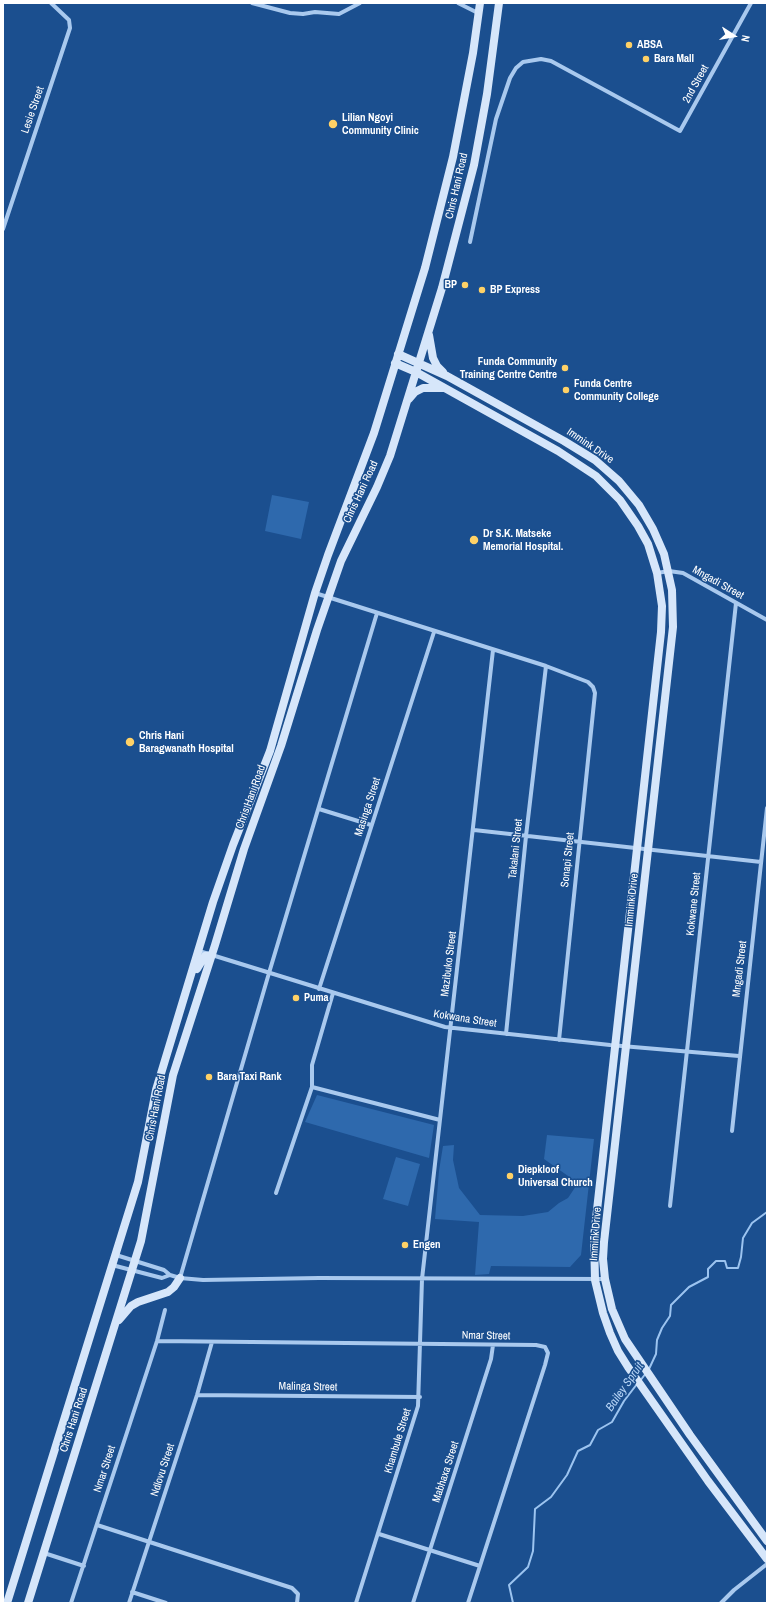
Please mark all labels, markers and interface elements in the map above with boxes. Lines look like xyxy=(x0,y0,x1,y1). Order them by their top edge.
north arrow xyxy=(714,16,754,56)
text: N xyxy=(738,34,753,43)
place label: ABSA xyxy=(637,38,663,52)
marker: ABSA xyxy=(624,40,634,50)
place label: Bara Mall xyxy=(654,52,694,66)
marker: Bara Mall xyxy=(641,54,651,64)
street label: 2nd Street xyxy=(680,63,712,105)
street label: Lesie Street xyxy=(19,85,47,135)
place label: Lilian Ngoyi Community Clinic xyxy=(342,111,419,137)
marker: Lilian Ngoyi Community Clinic xyxy=(327,118,339,130)
street label: Chris Hani Road xyxy=(443,152,471,220)
place label: BP xyxy=(444,278,457,292)
marker: BP xyxy=(460,280,470,290)
place label: BP Express xyxy=(490,283,540,297)
marker: BP Express xyxy=(477,285,487,295)
place label: Funda Community Training Centre Centre xyxy=(460,355,557,381)
marker: Funda Community Training Centre Centre xyxy=(560,363,570,373)
place label: Funda Centre Community College xyxy=(574,377,659,403)
marker: Funda Centre Community College xyxy=(561,385,571,395)
street label: Immink Drive xyxy=(564,426,616,466)
street label: Chris Hani Road xyxy=(341,459,381,525)
place label: Dr S.K. Matseke Memorial Hospital. xyxy=(483,527,563,553)
marker: Dr S.K. Matseke Memorial Hospital. xyxy=(468,534,480,546)
street label: Mngadi Street xyxy=(690,563,746,603)
place label: Chris Hani Baragwanath Hospital xyxy=(139,729,234,755)
marker: Chris Hani Baragwanath Hospital xyxy=(124,736,136,748)
street label: Chris Hani Road xyxy=(233,763,269,831)
street label: Masinga Street xyxy=(352,776,384,838)
street label: Takalani Street xyxy=(506,818,526,880)
street label: Sonapi Street xyxy=(559,832,577,888)
street label: Kokwane Street xyxy=(684,872,704,936)
street label: Immink Drive xyxy=(623,873,641,927)
street label: Mazibuko Street xyxy=(438,931,460,997)
street label: Mngadi Street xyxy=(730,940,750,998)
place label: Puma xyxy=(304,991,329,1005)
marker: Puma xyxy=(291,993,301,1003)
street label: Kokwana Street xyxy=(433,1008,497,1030)
place label: Bara Taxi Rank xyxy=(217,1070,282,1084)
marker: Bara Taxi Rank xyxy=(204,1072,214,1082)
street label: Chris Hani Road xyxy=(143,1074,169,1142)
place label: Diepkloof Universal Church xyxy=(518,1163,593,1189)
marker: Diepkloof Universal Church xyxy=(505,1171,515,1181)
street label: Immink Drive xyxy=(588,1207,604,1261)
place label: Engen xyxy=(413,1238,441,1252)
marker: Engen xyxy=(400,1240,410,1250)
street label: Nmar Street xyxy=(462,1329,510,1343)
water label: Bailey Spruit xyxy=(603,1360,647,1414)
street label: Malinga Street xyxy=(279,1380,337,1394)
street label: Chris Hani Road xyxy=(57,1386,91,1454)
street label: Khambule Street xyxy=(382,1407,414,1475)
street label: Mabhaxa Street xyxy=(430,1440,462,1504)
street label: Ndlovu Street xyxy=(148,1442,178,1498)
street label: Nmar Street xyxy=(91,1444,119,1494)

